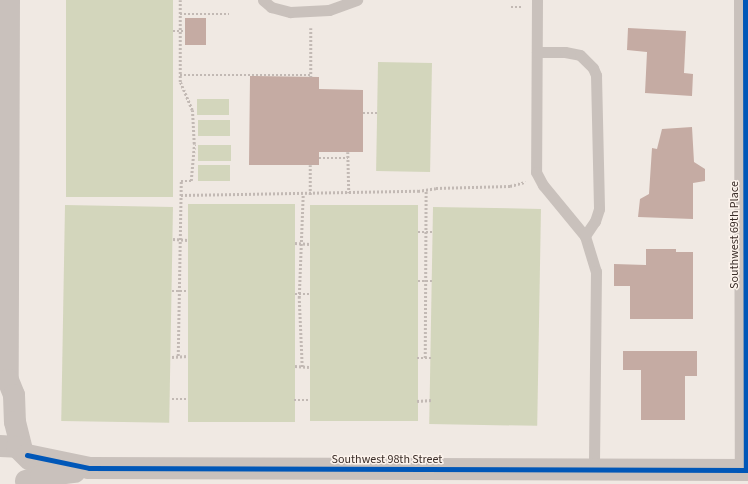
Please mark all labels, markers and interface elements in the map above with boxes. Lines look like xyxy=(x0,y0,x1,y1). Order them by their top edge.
street label: Southwest 69th Place xyxy=(728,181,742,289)
street label: Southwest 98th Street xyxy=(332,453,442,467)

